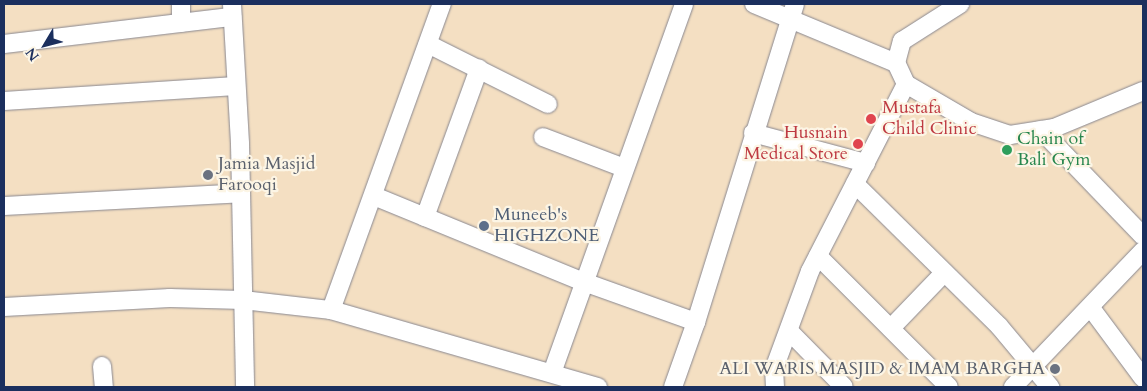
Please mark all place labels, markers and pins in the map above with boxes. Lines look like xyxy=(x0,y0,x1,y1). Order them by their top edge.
place label: Mustafa Child Clinic xyxy=(882,98,977,140)
marker: Mustafa Child Clinic xyxy=(864,112,878,126)
place label: Husnain Medical Store xyxy=(744,123,848,166)
place label: Chain of Bali Gym xyxy=(1017,129,1090,172)
marker: Husnain Medical Store xyxy=(852,138,864,150)
marker: Chain of Bali Gym xyxy=(1001,144,1013,156)
place label: Jamia Masjid Farooqi xyxy=(218,154,315,196)
marker: Jamia Masjid Farooqi xyxy=(202,169,214,181)
place label: Muneeb's HIGHZONE xyxy=(494,205,599,248)
marker: Muneeb's HIGHZONE xyxy=(478,220,490,232)
place label: ALI WARIS MASJID & IMAM BARGHA xyxy=(719,358,1045,380)
marker: ALI WARIS MASJID & IMAM BARGHA xyxy=(1049,363,1061,375)

